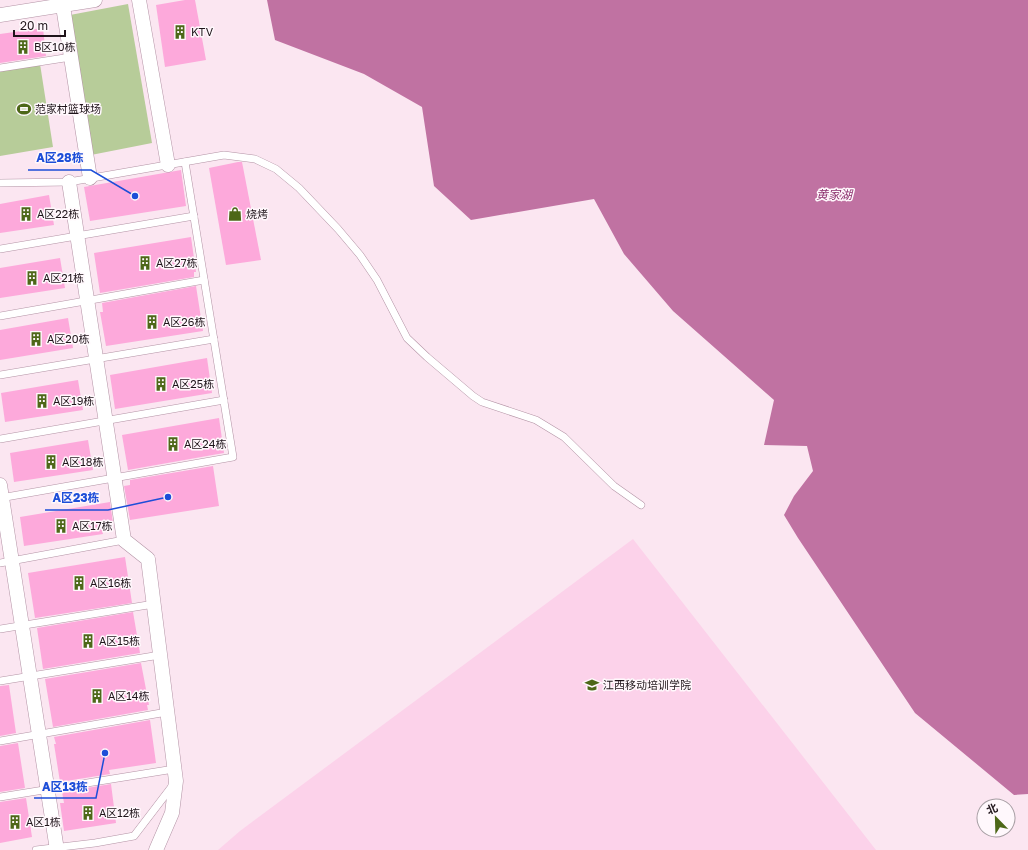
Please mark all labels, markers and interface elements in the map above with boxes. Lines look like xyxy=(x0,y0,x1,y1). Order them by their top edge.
scale bar xyxy=(14,12,65,38)
text: 20 m xyxy=(20,18,48,33)
building icon: KTV xyxy=(172,24,188,40)
place label: KTV xyxy=(191,25,214,38)
building icon: B区10栋 xyxy=(15,39,31,55)
place label: B区10栋 xyxy=(34,40,76,53)
sports icon: 范家村篮球场 xyxy=(16,101,32,117)
place label: 范家村篮球场 xyxy=(35,102,101,115)
callout: A区28栋 xyxy=(28,146,91,170)
text: A区28栋 xyxy=(36,150,84,165)
water label: 黄家湖 xyxy=(816,187,854,202)
building icon: A区22栋 xyxy=(18,206,34,222)
shop icon: 烧烤 xyxy=(227,206,243,222)
place label: A区22栋 xyxy=(37,207,79,220)
place label: 烧烤 xyxy=(246,207,268,220)
building icon: A区27栋 xyxy=(137,255,153,271)
place label: A区27栋 xyxy=(156,256,198,269)
building icon: A区21栋 xyxy=(24,270,40,286)
place label: A区21栋 xyxy=(43,271,84,284)
building icon: A区26栋 xyxy=(144,314,160,330)
place label: A区26栋 xyxy=(163,315,205,328)
building icon: A区20栋 xyxy=(28,331,44,347)
place label: A区20栋 xyxy=(47,332,90,345)
building icon: A区25栋 xyxy=(153,376,169,392)
place label: A区25栋 xyxy=(172,377,214,390)
building icon: A区19栋 xyxy=(34,393,50,409)
place label: A区19栋 xyxy=(53,394,94,407)
building icon: A区24栋 xyxy=(165,436,181,452)
place label: A区24栋 xyxy=(184,437,226,450)
building icon: A区18栋 xyxy=(43,454,59,470)
place label: A区18栋 xyxy=(62,455,103,468)
callout: A区23栋 xyxy=(45,486,108,510)
text: A区23栋 xyxy=(52,490,100,505)
building icon: A区17栋 xyxy=(53,518,69,534)
place label: A区17栋 xyxy=(72,519,113,532)
building icon: A区16栋 xyxy=(71,575,87,591)
place label: A区16栋 xyxy=(90,576,131,589)
building icon: A区15栋 xyxy=(80,633,96,649)
place label: A区15栋 xyxy=(99,634,140,647)
school or university icon: 江西移动培训学院 xyxy=(584,677,600,693)
place label: 江西移动培训学院 xyxy=(603,678,691,691)
building icon: A区14栋 xyxy=(89,688,105,704)
place label: A区14栋 xyxy=(108,689,149,702)
callout: A区13栋 xyxy=(34,774,96,798)
text: A区13栋 xyxy=(42,779,88,794)
north arrow xyxy=(976,798,1016,838)
text: 北 xyxy=(984,800,999,816)
building icon: A区12栋 xyxy=(80,805,96,821)
place label: A区12栋 xyxy=(99,806,140,819)
building icon: A区1栋 xyxy=(7,814,23,830)
place label: A区1栋 xyxy=(26,815,61,828)

